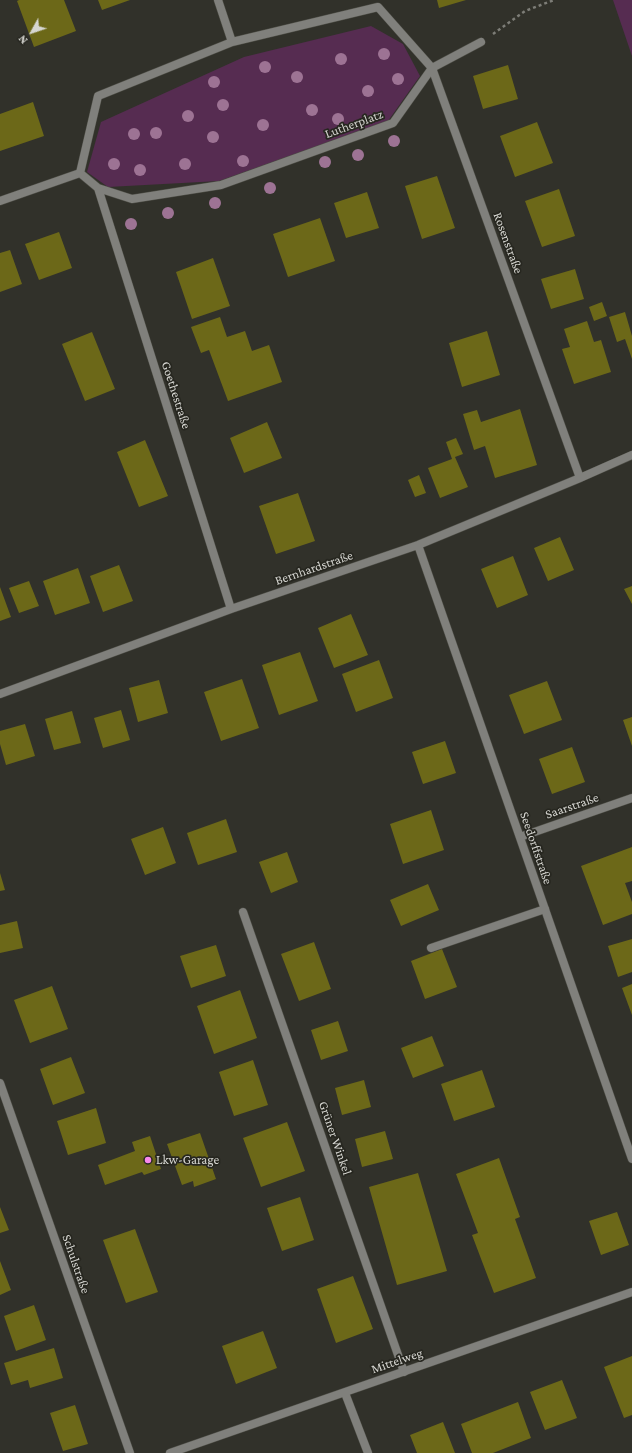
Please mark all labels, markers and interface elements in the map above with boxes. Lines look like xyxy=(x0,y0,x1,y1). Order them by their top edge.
north arrow xyxy=(12,12,52,52)
text: N xyxy=(16,33,30,46)
street label: Lutherplatz xyxy=(323,106,385,142)
street label: Rosenstraße xyxy=(490,210,526,276)
street label: Goethestraße xyxy=(158,359,194,431)
street label: Bernhardstraße xyxy=(273,547,355,589)
street label: Saarstraße xyxy=(543,790,601,822)
street label: Seedorffstraße xyxy=(516,810,556,886)
street label: Grüner Winkel xyxy=(315,1099,355,1177)
place label: Lkw-Garage xyxy=(156,1152,219,1168)
marker: Lkw-Garage xyxy=(143,1155,153,1165)
street label: Schulstraße xyxy=(59,1232,93,1296)
street label: Mittelweg xyxy=(369,1345,425,1377)

